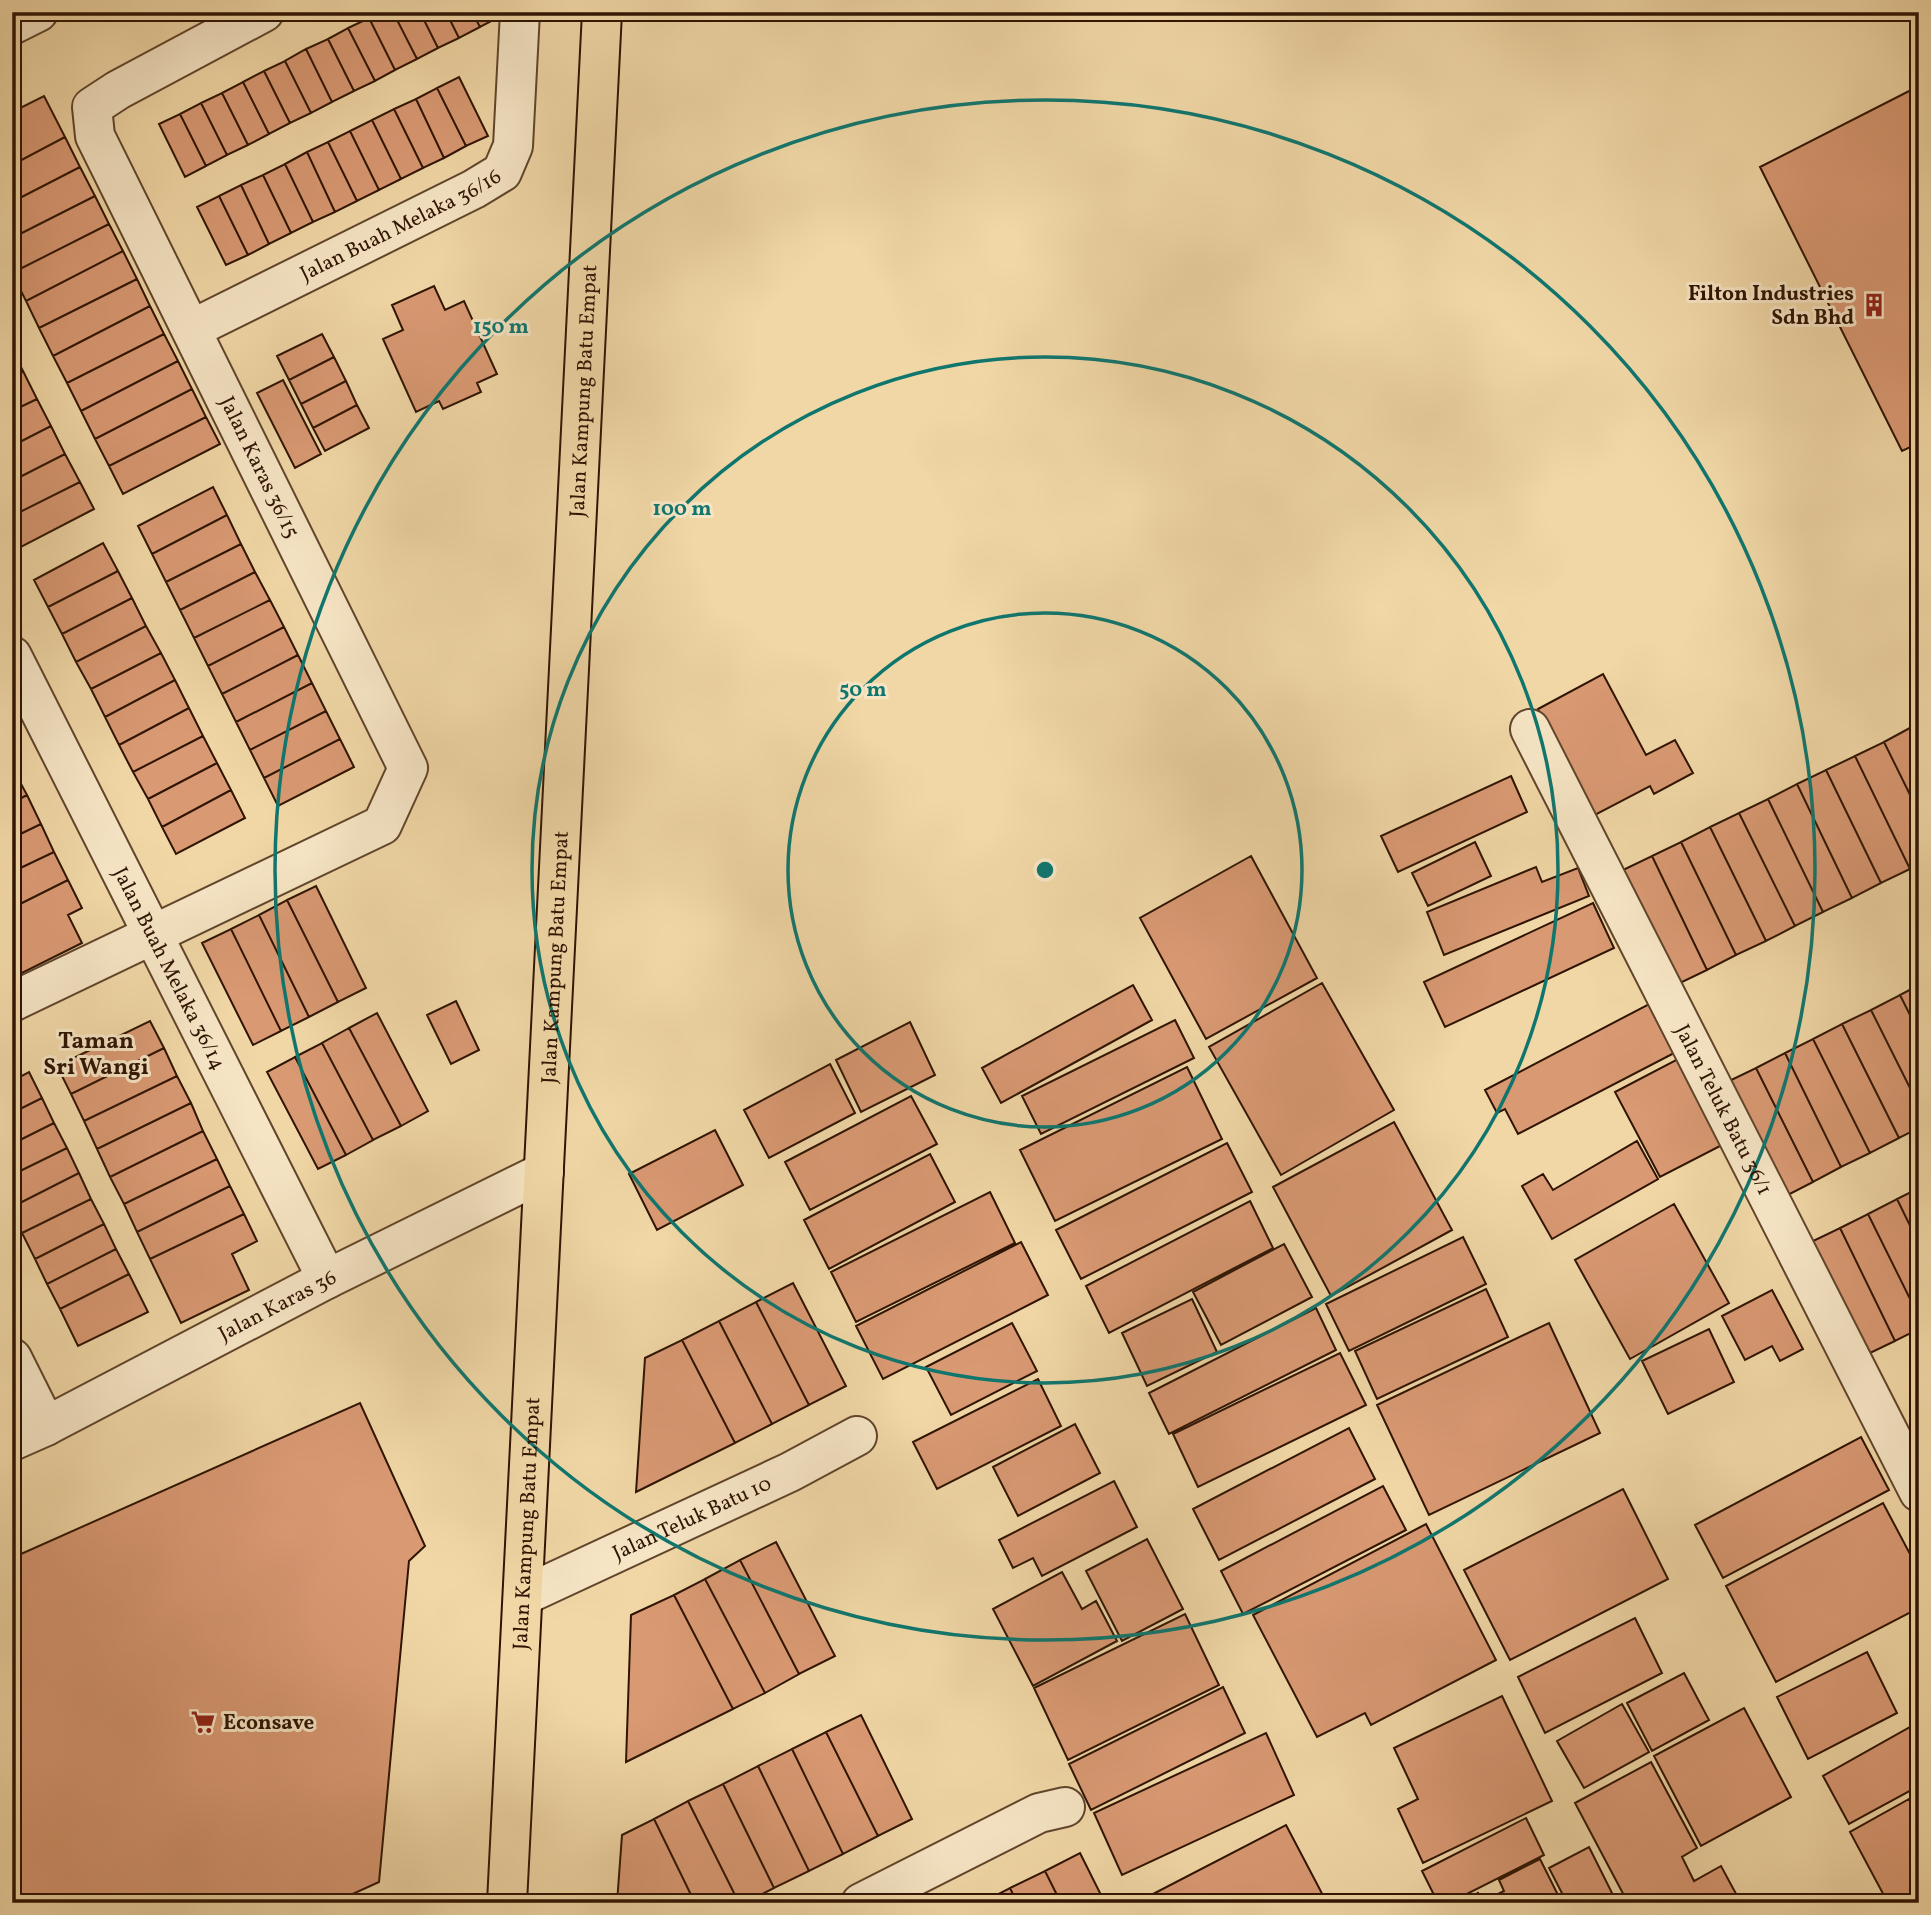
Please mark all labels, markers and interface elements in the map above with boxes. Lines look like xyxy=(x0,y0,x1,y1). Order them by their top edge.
street label: Jalan Buah Melaka 36/16 xyxy=(295,163,507,289)
street label: Jalan Kampung Batu Empat xyxy=(564,264,605,518)
place label: Filton Industries Sdn Bhd xyxy=(1688,280,1854,333)
building icon: Filton Industries Sdn Bhd xyxy=(1860,291,1888,319)
text: 150 m xyxy=(473,313,529,342)
street label: Jalan Karas 36/15 xyxy=(212,392,306,544)
text: 100 m xyxy=(652,495,712,524)
text: 50 m xyxy=(839,676,887,705)
street label: Jalan Kampung Batu Empat xyxy=(535,830,577,1084)
centre of rings xyxy=(1033,858,1057,882)
street label: Jalan Buah Melaka 36/14 xyxy=(105,862,232,1076)
street label: Jalan Teluk Batu 36/1 xyxy=(1667,1020,1778,1201)
district label: Taman Sri Wangi xyxy=(43,1026,149,1084)
street label: Jalan Karas 36 xyxy=(214,1264,342,1349)
street label: Jalan Kampung Batu Empat xyxy=(507,1396,548,1651)
street label: Jalan Teluk Batu 10 xyxy=(608,1470,777,1568)
supermarket icon: Econsave xyxy=(189,1708,217,1736)
place label: Econsave xyxy=(223,1709,314,1738)

